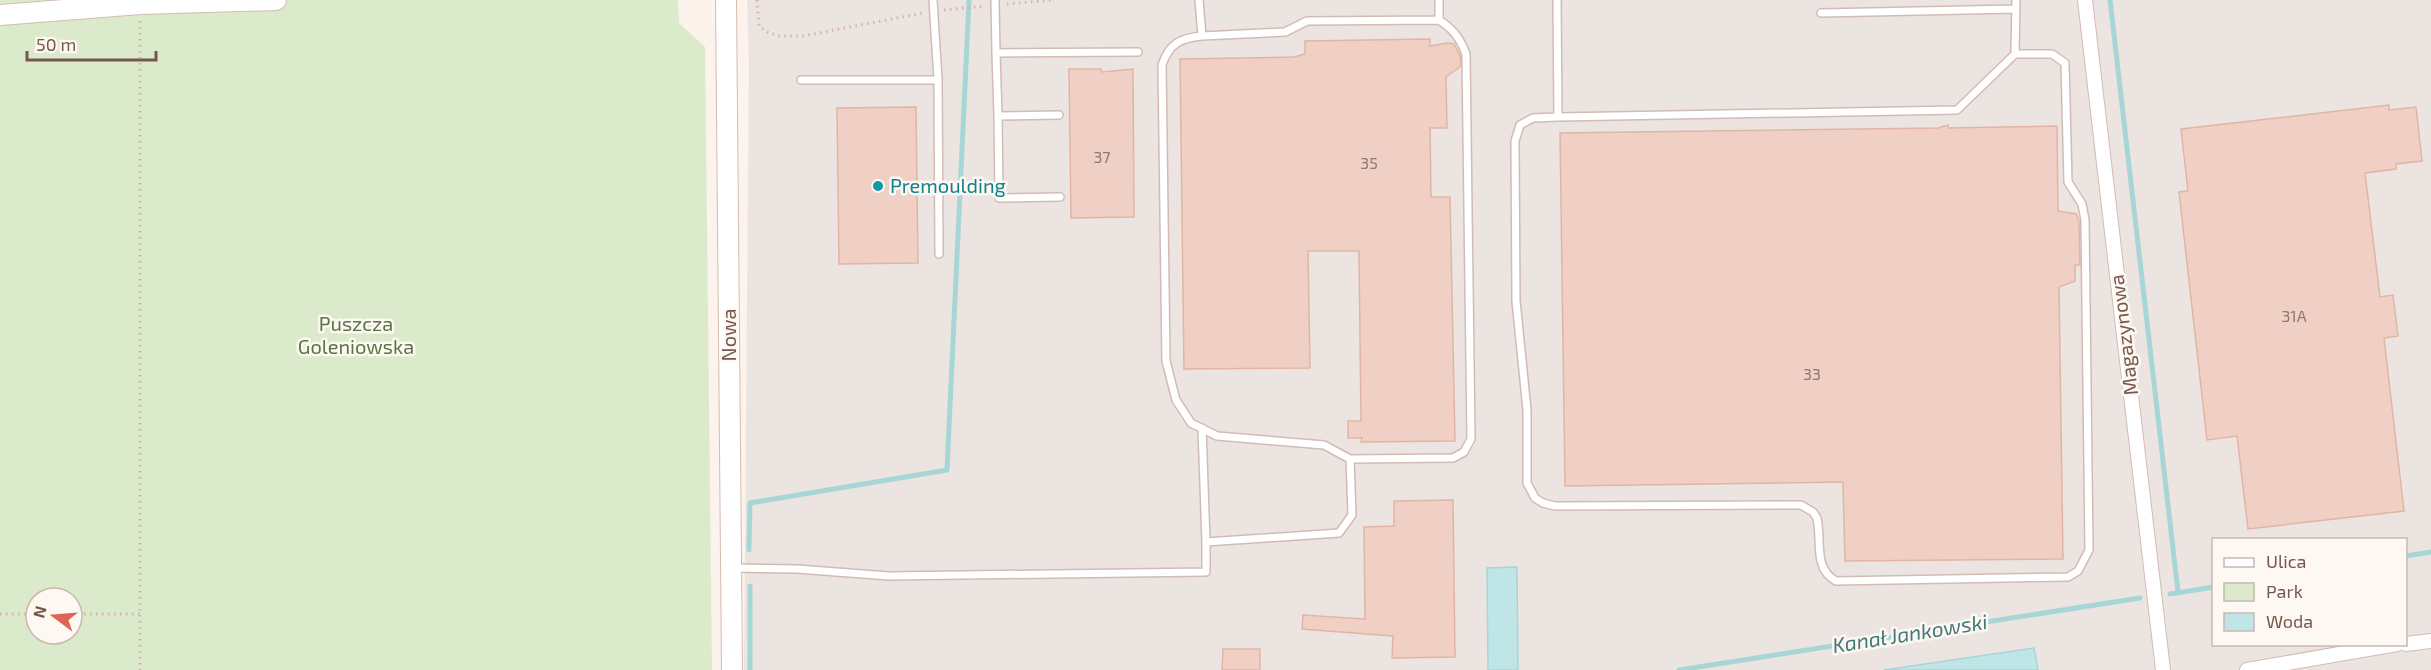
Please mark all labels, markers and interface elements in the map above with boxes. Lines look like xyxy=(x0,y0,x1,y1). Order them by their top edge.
scale bar xyxy=(27,24,156,62)
text: 50 m xyxy=(36,33,76,55)
house number: 37 xyxy=(1093,147,1111,166)
house number: 35 xyxy=(1360,153,1378,172)
place label: Premoulding xyxy=(890,173,1006,197)
marker: Premoulding xyxy=(871,179,885,193)
street label: Magazynowa xyxy=(2104,273,2142,397)
house number: 31A xyxy=(2281,306,2307,325)
street label: Nowa xyxy=(716,309,740,361)
park label: Puszcza Goleniowska xyxy=(298,311,414,358)
house number: 33 xyxy=(1803,364,1821,383)
legend xyxy=(2212,538,2407,646)
text: Ulica xyxy=(2266,550,2306,572)
text: Park xyxy=(2266,580,2303,602)
north arrow xyxy=(24,586,84,646)
text: N xyxy=(28,604,50,620)
water label: Kanał Jankowski xyxy=(1831,608,1989,657)
text: Woda xyxy=(2266,610,2313,632)

